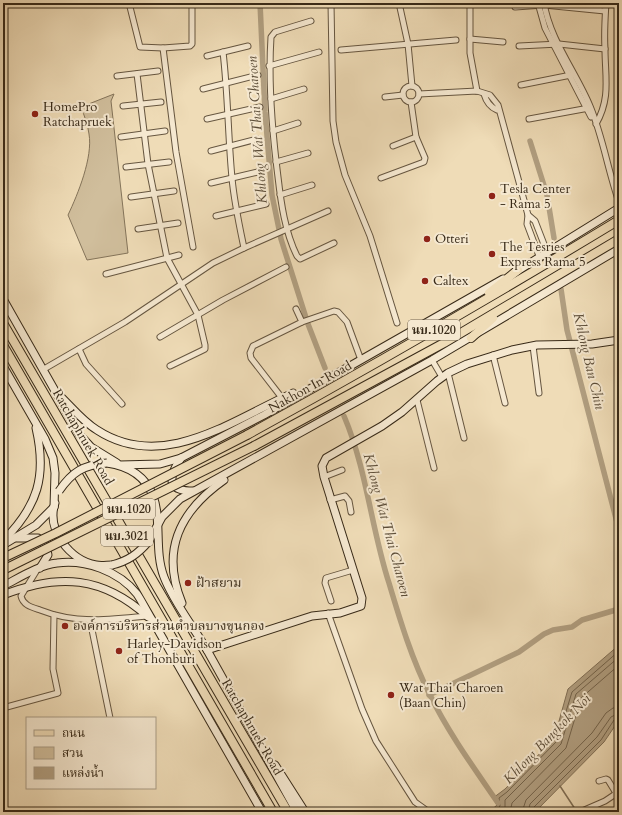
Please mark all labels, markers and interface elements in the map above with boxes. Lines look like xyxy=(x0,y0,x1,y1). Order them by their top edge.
water label: Khlong Wat Thai Charoen xyxy=(242,55,272,204)
place label: HomePro Ratchapruek xyxy=(43,98,112,131)
marker: HomePro Ratchapruek xyxy=(30,109,40,119)
place label: Tesla Center - Rama 5 xyxy=(500,180,570,213)
marker: Tesla Center - Rama 5 xyxy=(487,191,497,201)
place label: Otteri xyxy=(435,230,469,248)
marker: Otteri xyxy=(422,234,432,244)
place label: The Tesries Express Rama 5 xyxy=(500,238,586,271)
marker: The Tesries Express Rama 5 xyxy=(487,249,497,259)
place label: Caltex xyxy=(433,272,469,290)
marker: Caltex xyxy=(420,276,430,286)
water label: Khlong Ban Chin xyxy=(569,311,609,411)
road number: นบ.1020 xyxy=(408,320,460,340)
street label: Nakhon In Road xyxy=(265,357,355,417)
street label: Ratchaphruek Road xyxy=(48,386,118,488)
water label: Khlong Wat Thai Charoen xyxy=(359,451,415,599)
road number: นบ.1020 xyxy=(103,499,155,519)
road number: นบ.3021 xyxy=(101,526,153,546)
place label: ฝ้าสยาม xyxy=(196,574,242,592)
marker: ฝ้าสยาม xyxy=(183,578,193,588)
place label: องค์การบริหารส่วนตำบลบางขุนกอง xyxy=(73,617,265,635)
marker: องค์การบริหารส่วนตำบลบางขุนกอง xyxy=(60,621,70,631)
place label: Harley-Davidson of Thonburi xyxy=(127,635,223,668)
marker: Harley-Davidson of Thonburi xyxy=(114,646,124,656)
street label: Ratchaphruek Road xyxy=(217,676,287,778)
place label: Wat Thai Charoen (Baan Chin) xyxy=(398,679,504,712)
marker: Wat Thai Charoen (Baan Chin) xyxy=(386,690,396,700)
water label: Khlong Bangkok Noi xyxy=(499,690,595,788)
legend xyxy=(26,717,156,789)
text: ถนน xyxy=(62,725,85,741)
text: สวน xyxy=(62,745,84,761)
text: แหล่งน้ำ xyxy=(62,764,104,781)

